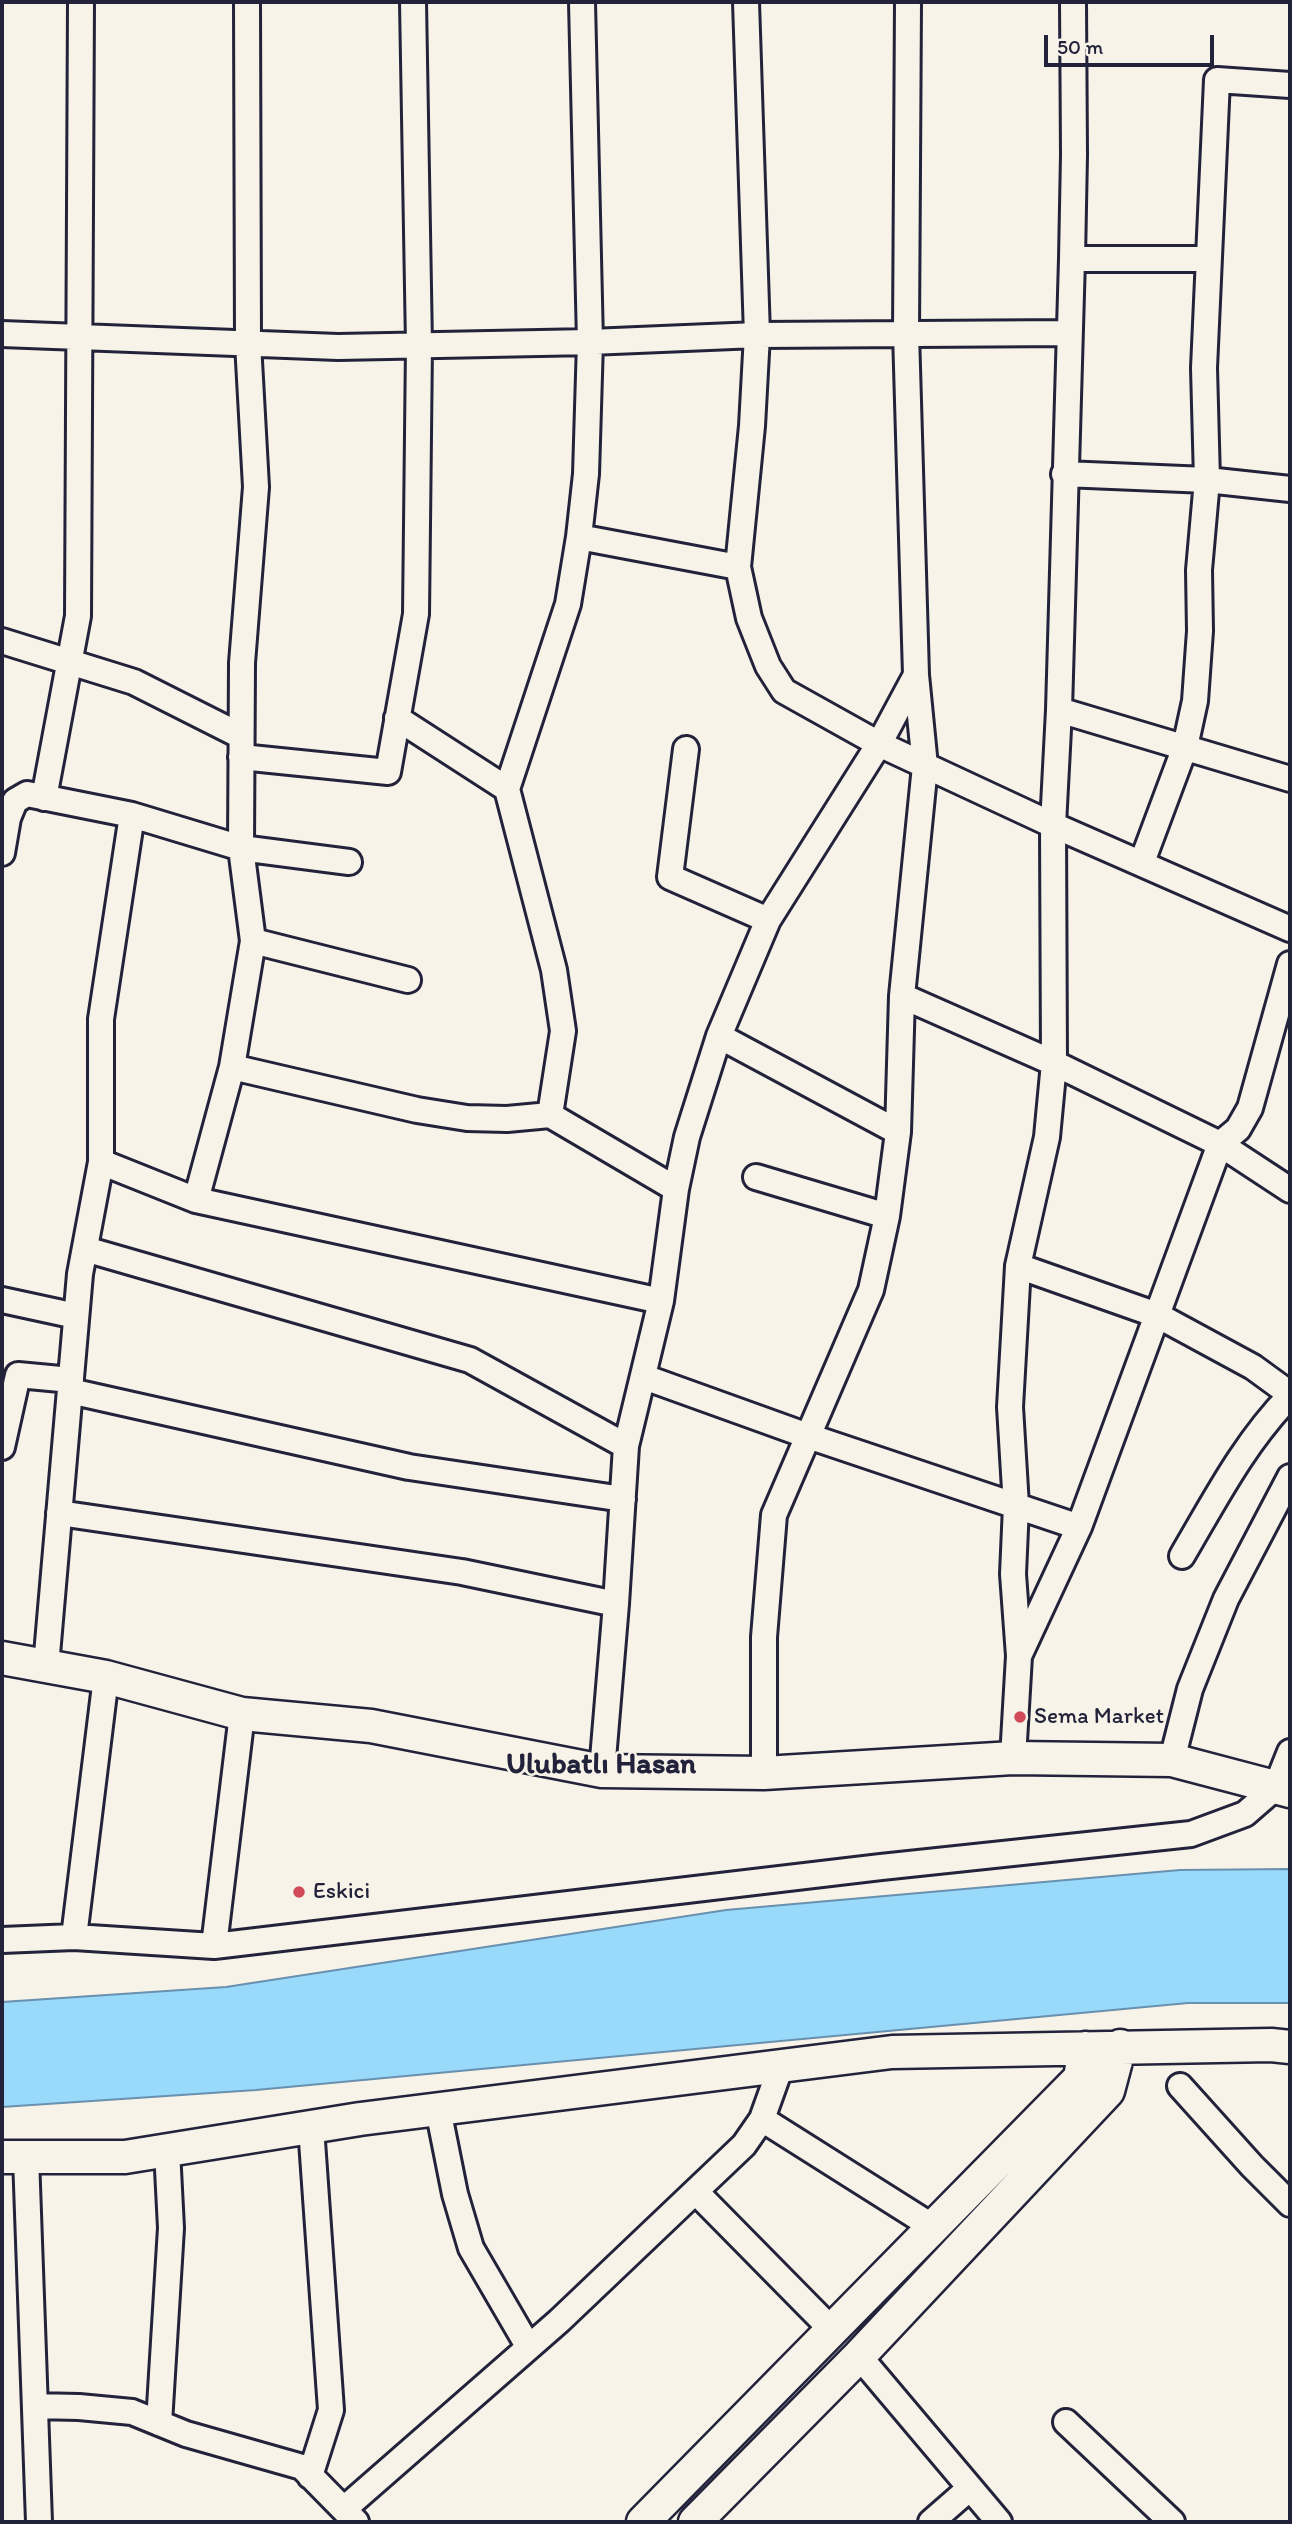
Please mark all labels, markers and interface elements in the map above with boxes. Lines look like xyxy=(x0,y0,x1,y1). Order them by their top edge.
scale bar xyxy=(1047,21,1217,65)
text: 50 m xyxy=(1057,34,1103,59)
place label: Sema Market xyxy=(1034,1703,1164,1731)
marker: Sema Market xyxy=(1012,1709,1028,1725)
district label: Ulubatlı Hasan xyxy=(506,1747,696,1783)
place label: Eskici xyxy=(313,1878,370,1906)
marker: Eskici xyxy=(291,1884,307,1900)

